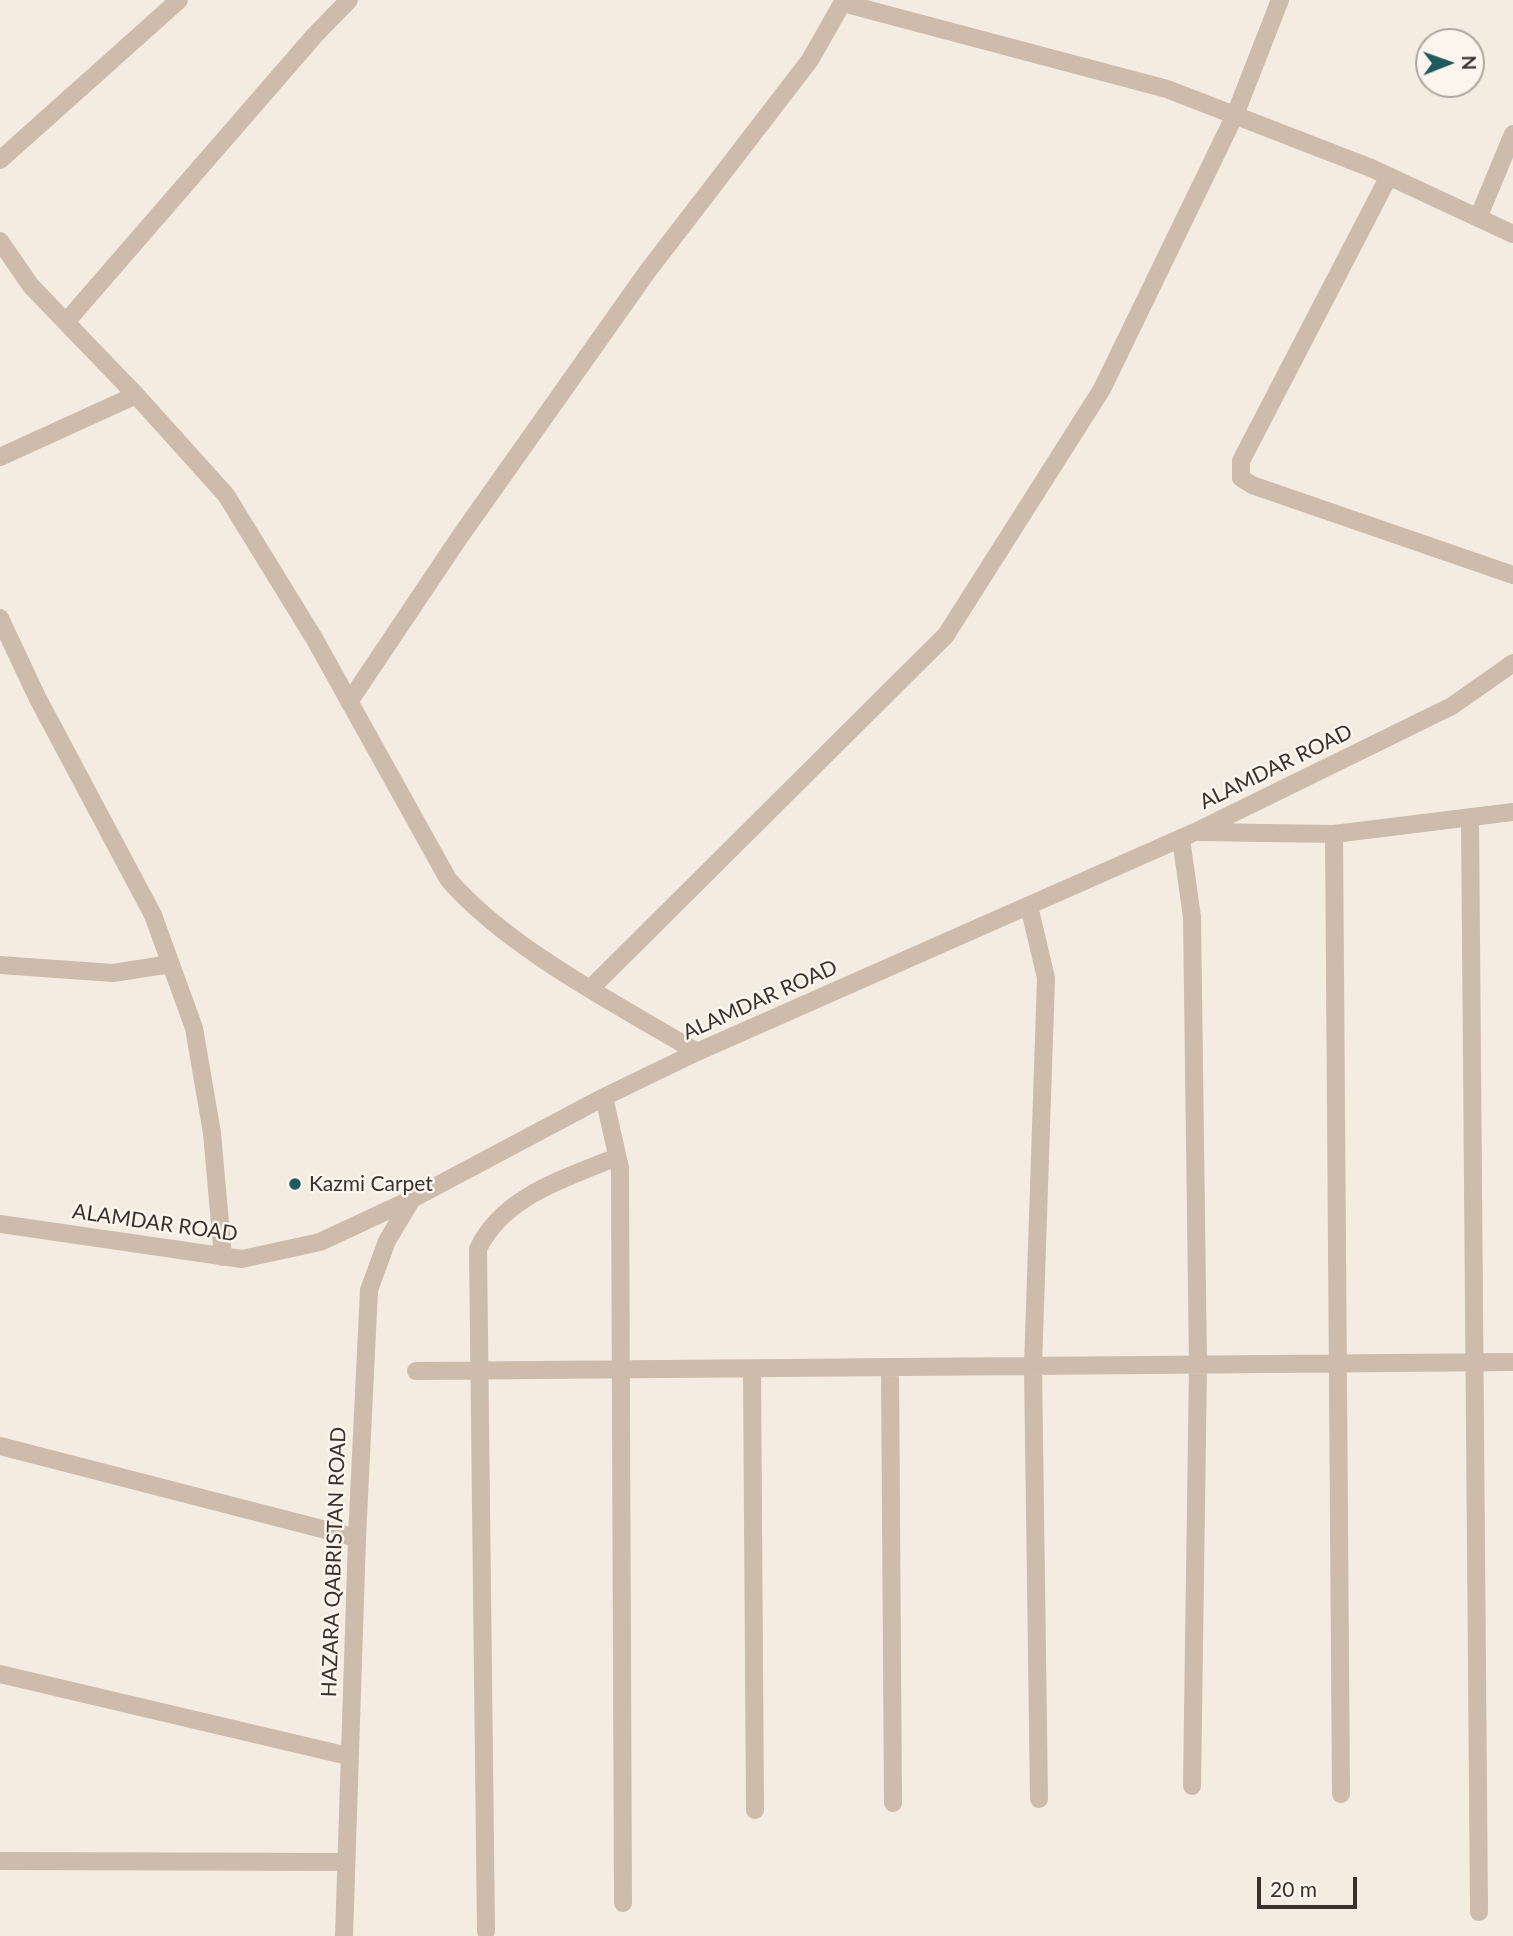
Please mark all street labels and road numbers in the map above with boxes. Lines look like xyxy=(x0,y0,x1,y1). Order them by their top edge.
street label: ALAMDAR ROAD xyxy=(1196,719,1356,815)
street label: ALAMDAR ROAD xyxy=(679,955,841,1045)
street label: ALAMDAR ROAD xyxy=(71,1199,239,1247)
street label: HAZARA QABRISTAN ROAD xyxy=(317,1426,351,1698)

